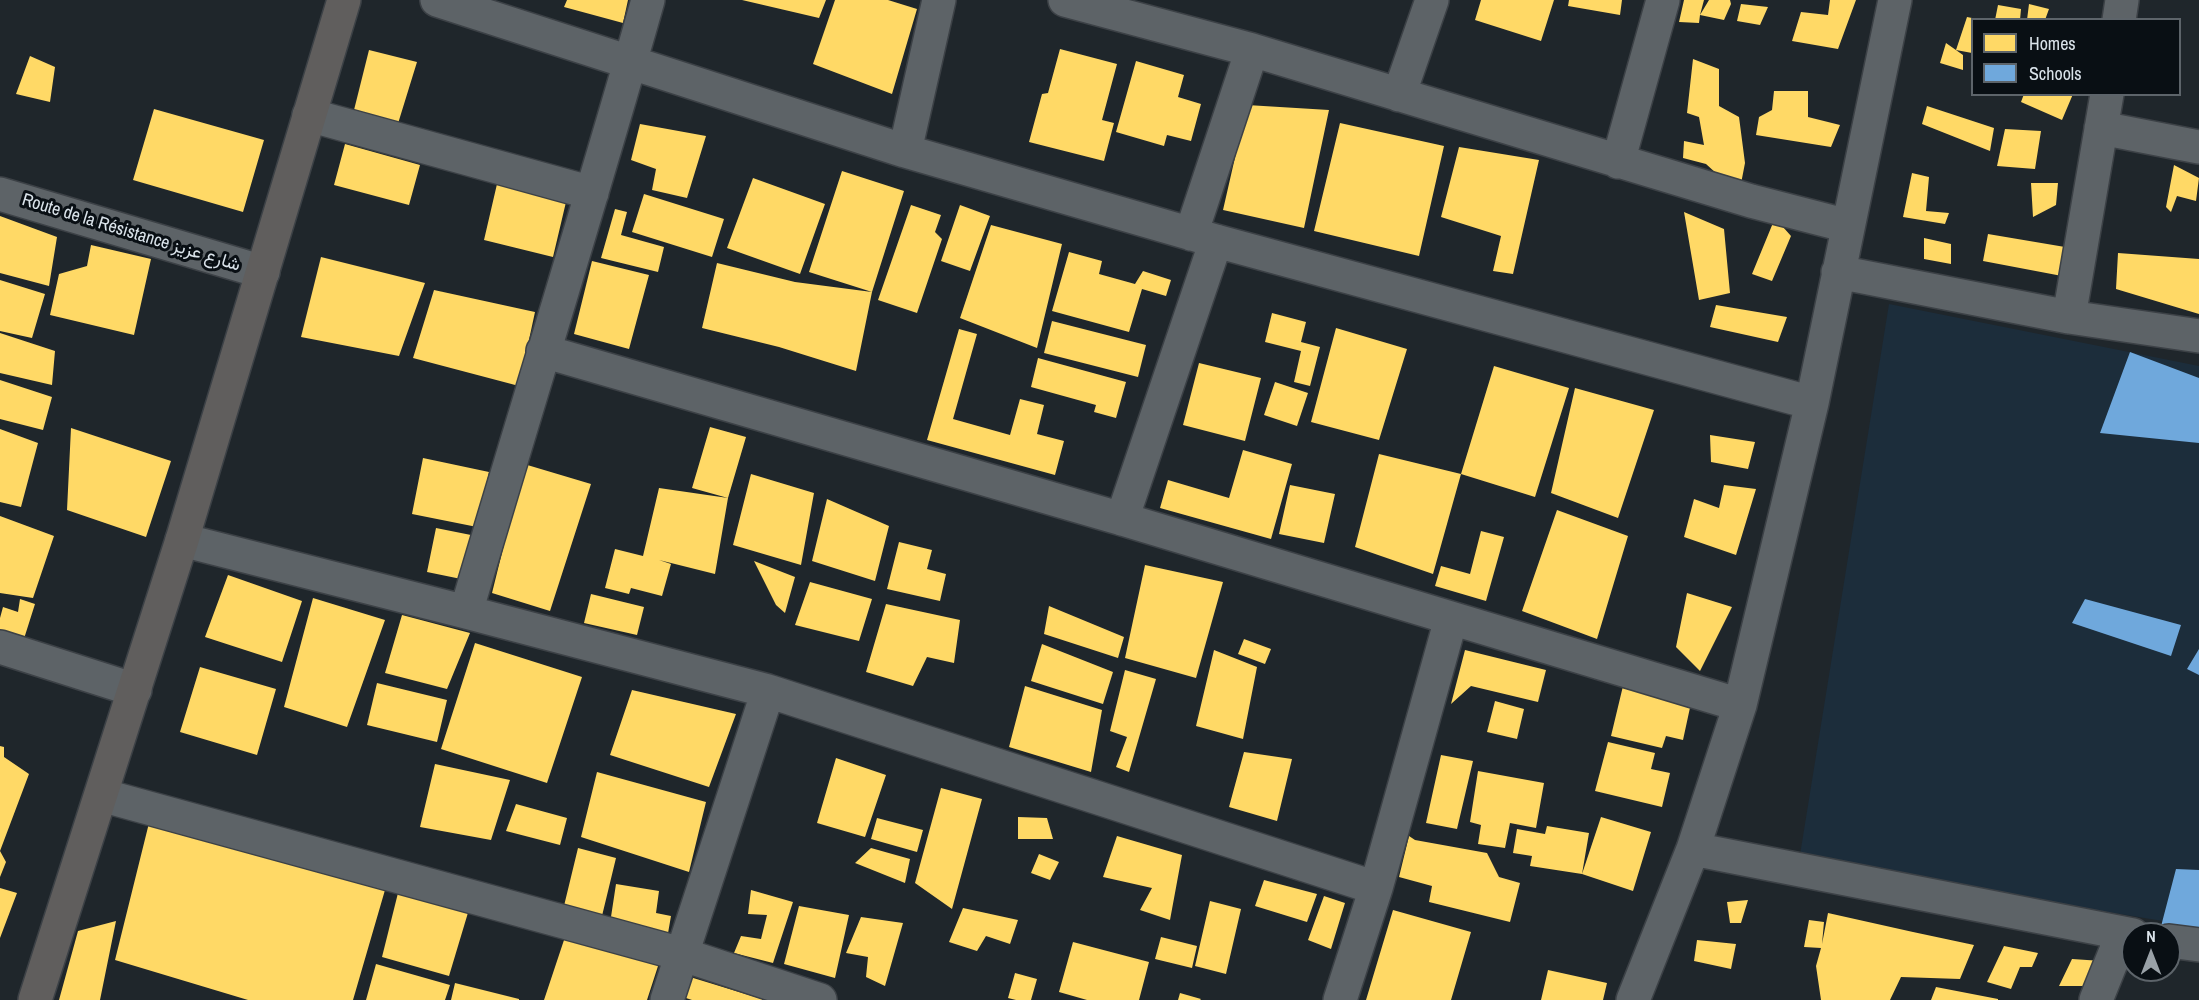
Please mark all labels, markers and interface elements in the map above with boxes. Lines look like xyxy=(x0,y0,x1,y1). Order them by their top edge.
legend xyxy=(1971,18,2181,96)
text: Homes xyxy=(2029,31,2076,56)
text: Schools xyxy=(2029,61,2082,86)
street label: Route de la Résistance شارع عزيز xyxy=(19,189,243,277)
north arrow xyxy=(2121,922,2181,982)
text: N xyxy=(2146,925,2156,947)

